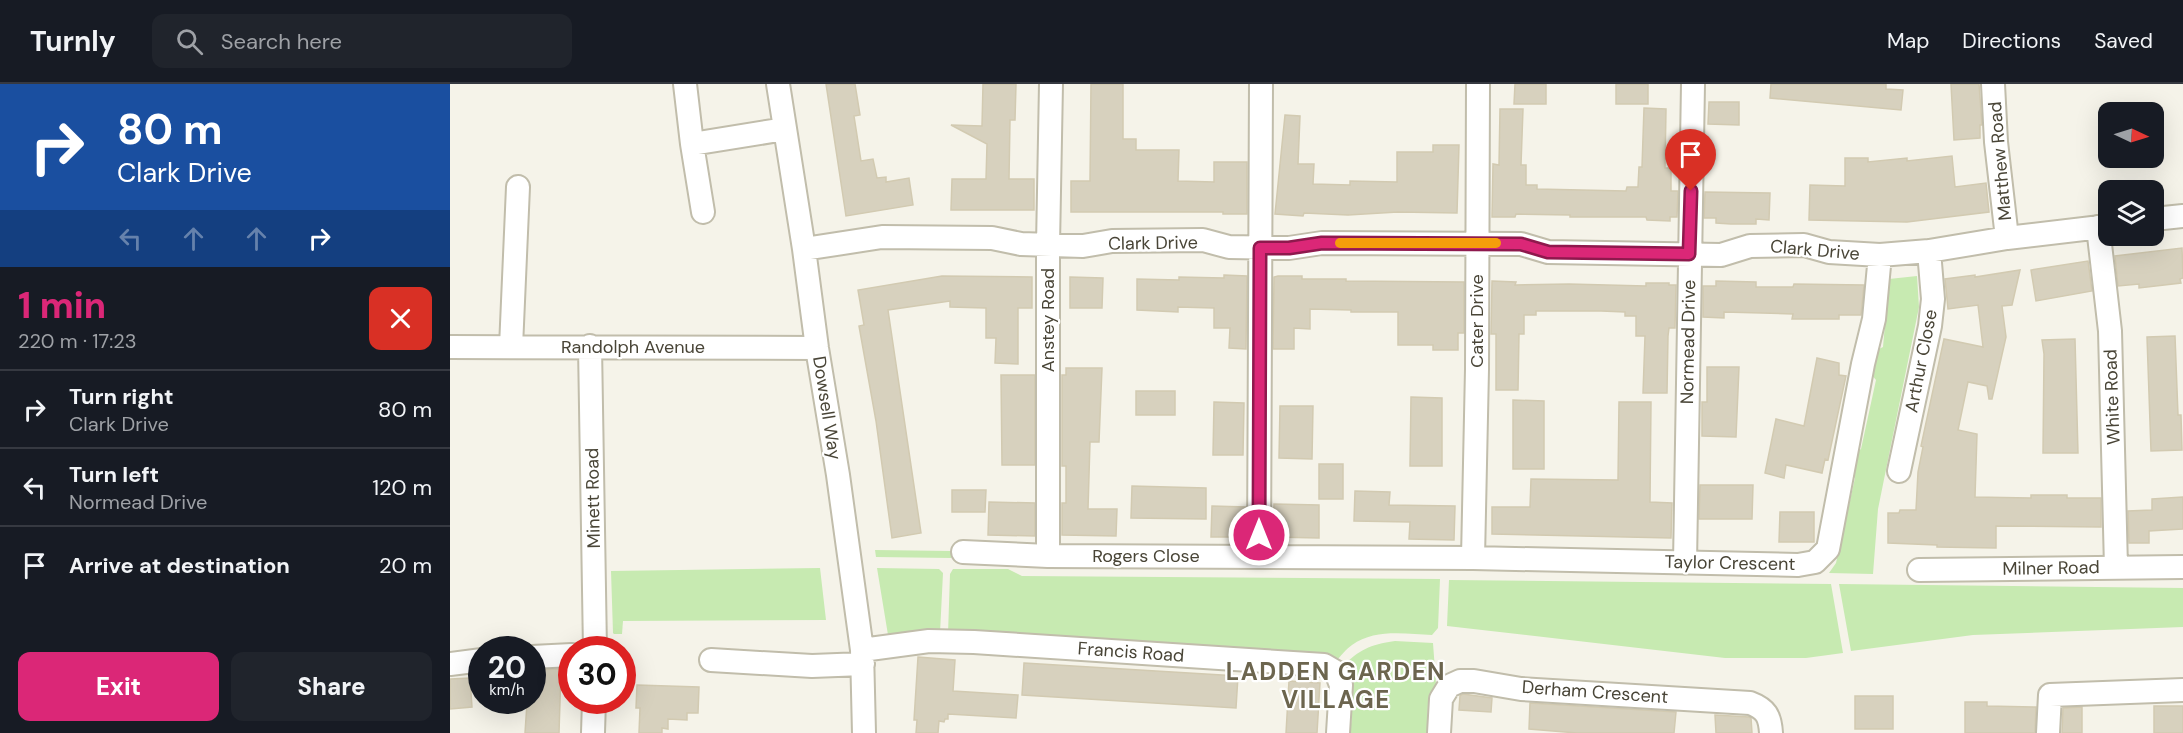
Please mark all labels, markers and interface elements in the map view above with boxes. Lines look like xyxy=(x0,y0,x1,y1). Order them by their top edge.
search box xyxy=(152,14,572,68)
text: Turnly xyxy=(30,23,116,60)
icon: search xyxy=(173,25,206,58)
text: Search here xyxy=(221,27,342,56)
text: Map xyxy=(1887,27,1929,55)
text: Directions xyxy=(1962,27,2061,55)
text: Saved xyxy=(2094,27,2153,55)
street label: Matthew Road xyxy=(1983,100,2017,222)
text: 80 m xyxy=(117,102,223,157)
north arrow xyxy=(2098,102,2164,168)
map controls xyxy=(2098,102,2164,246)
icon: right xyxy=(18,108,96,186)
pin xyxy=(1665,129,1716,191)
icon: arrive xyxy=(1674,138,1707,171)
text: Clark Drive xyxy=(117,155,252,190)
button: layers xyxy=(2098,180,2164,246)
icon: left xyxy=(114,222,147,255)
icon: ahead xyxy=(177,222,210,255)
icon: ahead xyxy=(240,222,273,255)
icon: right xyxy=(303,222,336,255)
street label: Clark Drive xyxy=(1108,230,1198,256)
street label: Clark Drive xyxy=(1769,234,1861,266)
street label: Anstey Road xyxy=(1036,268,1060,372)
street label: Cater Drive xyxy=(1465,274,1489,368)
street label: Normead Drive xyxy=(1675,280,1701,404)
text: 1 min xyxy=(18,282,106,329)
button: close xyxy=(369,287,432,350)
street label: Arthur Close xyxy=(1899,307,1943,415)
text: 220 m · 17:23 xyxy=(18,328,137,354)
street label: Randolph Avenue xyxy=(561,335,705,359)
street label: White Road xyxy=(2098,349,2126,445)
street label: Dowsell Way xyxy=(807,354,847,462)
text: Turn right xyxy=(69,382,174,411)
icon: right xyxy=(18,393,51,426)
text: 80 m xyxy=(378,395,432,424)
text: Clark Drive xyxy=(69,411,169,437)
street label: Minett Road xyxy=(580,448,606,548)
text: Turn left xyxy=(69,460,159,489)
icon: left xyxy=(18,471,51,504)
text: 120 m xyxy=(372,473,432,502)
text: Normead Drive xyxy=(69,489,207,515)
position arrow xyxy=(1227,503,1291,567)
street label: Rogers Close xyxy=(1092,544,1200,568)
icon: arrive xyxy=(18,549,51,582)
street label: Taylor Crescent xyxy=(1664,550,1796,576)
text: Arrive at destination xyxy=(69,551,290,580)
text: 20 m xyxy=(379,551,432,580)
street label: Milner Road xyxy=(2002,555,2100,581)
speed limit sign: 30 xyxy=(558,636,636,714)
street label: Francis Road xyxy=(1077,636,1185,668)
text: 20 xyxy=(488,648,526,687)
button: Exit xyxy=(18,652,219,721)
button: Share xyxy=(231,652,432,721)
district label: LADDEN GARDEN VILLAGE xyxy=(1226,656,1446,715)
street label: Derham Crescent xyxy=(1521,675,1669,709)
text: km/h xyxy=(489,680,525,700)

